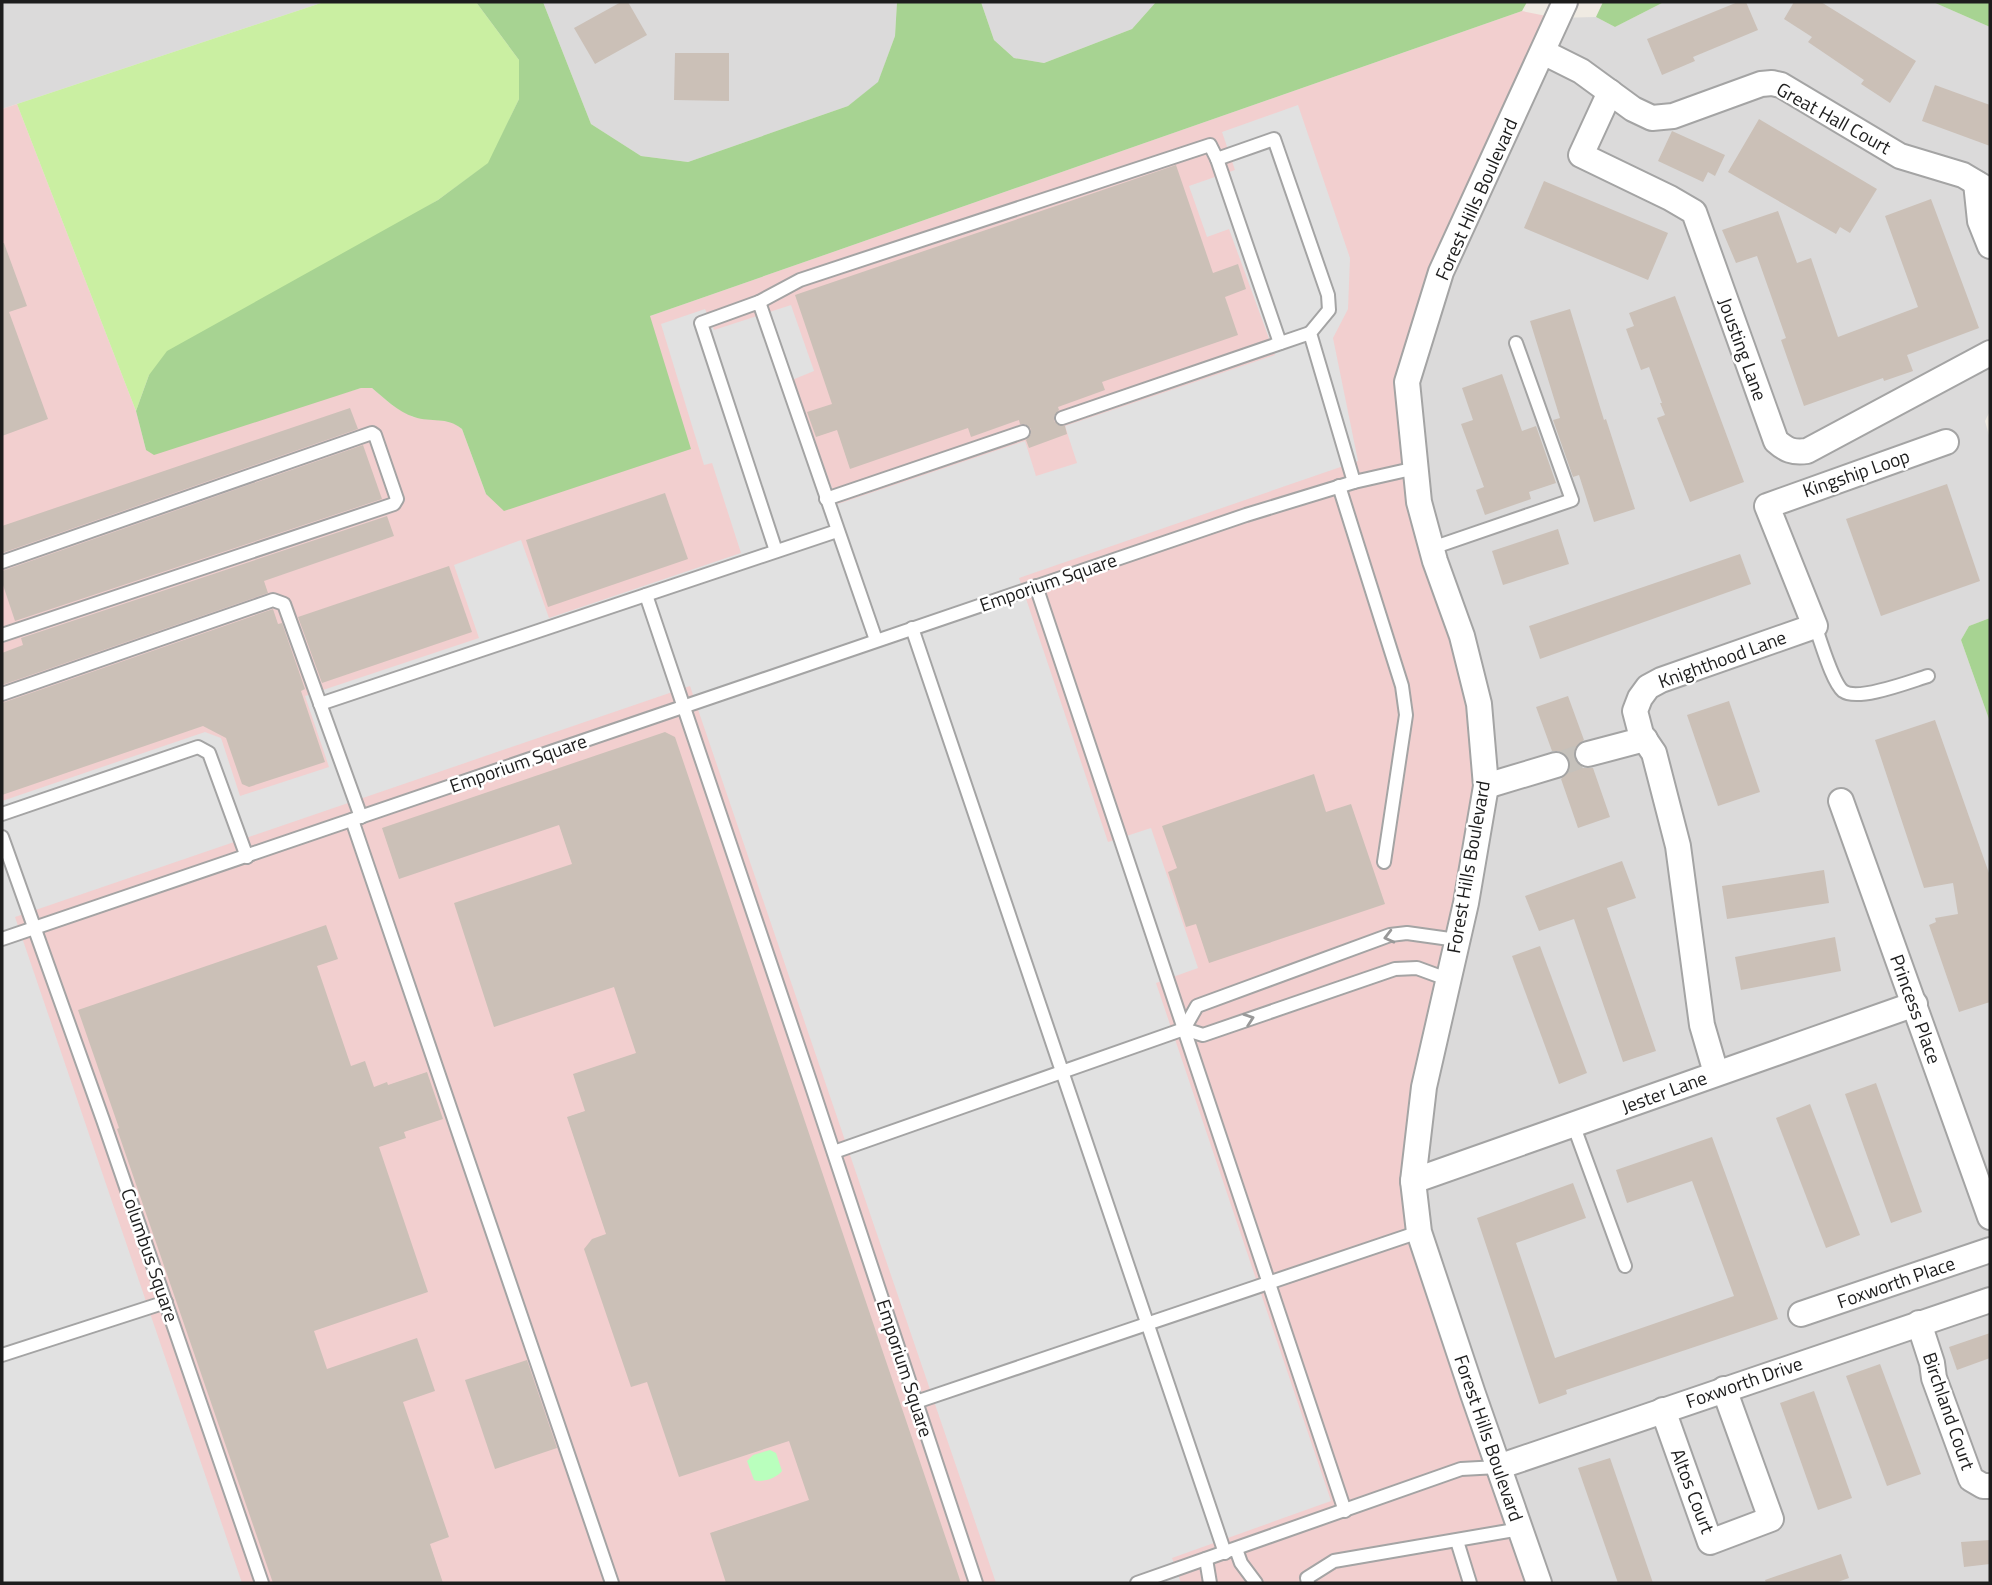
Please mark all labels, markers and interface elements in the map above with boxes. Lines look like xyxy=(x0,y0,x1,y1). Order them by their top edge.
street label: Great Hall Court xyxy=(1772,74,1897,161)
street label: Forest Hills Boulevard xyxy=(1427,113,1524,284)
street label: Jousting Lane xyxy=(1711,293,1776,404)
street label: Kingship Loop xyxy=(1798,441,1913,504)
street label: Emporium Square xyxy=(975,545,1120,619)
street label: Knighthood Lane xyxy=(1654,622,1790,695)
street label: Emporium Square xyxy=(445,726,590,800)
street label: Forest Hills Boulevard xyxy=(1438,778,1497,955)
one-way arrow xyxy=(1384,929,1396,943)
street label: Princess Place xyxy=(1883,950,1950,1068)
one-way arrow xyxy=(1242,1013,1254,1027)
street label: Jester Lane xyxy=(1617,1063,1711,1120)
street label: Columbus Square xyxy=(114,1184,187,1326)
street label: Foxworth Place xyxy=(1833,1248,1959,1315)
street label: Emporium Square xyxy=(870,1295,941,1440)
street label: Foxworth Drive xyxy=(1682,1348,1806,1415)
street label: Birchland Court xyxy=(1916,1348,1983,1474)
street label: Forest Hills Boulevard xyxy=(1447,1351,1532,1525)
street label: Altos Court xyxy=(1664,1444,1723,1538)

